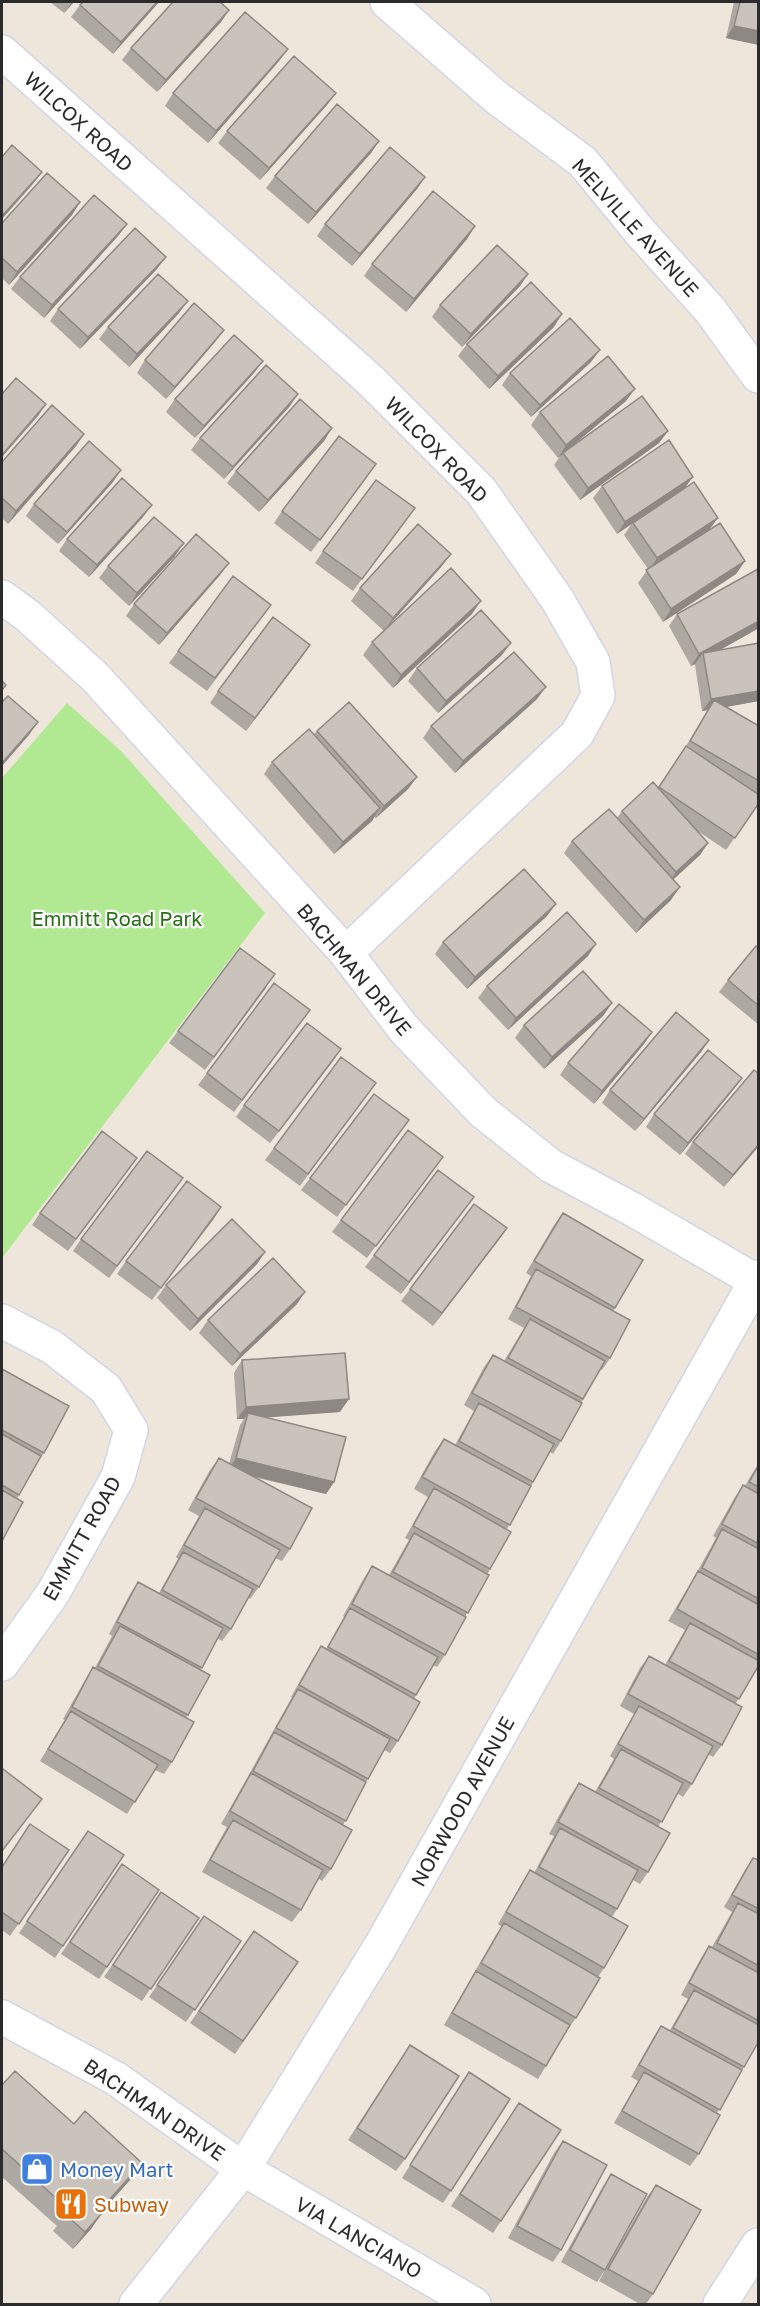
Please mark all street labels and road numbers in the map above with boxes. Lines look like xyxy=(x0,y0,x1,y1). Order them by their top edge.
street label: WILCOX ROAD xyxy=(20,66,138,176)
street label: MELVILLE AVENUE xyxy=(568,153,704,301)
street label: WILCOX ROAD xyxy=(381,391,493,507)
street label: BACHMAN DRIVE xyxy=(293,898,417,1040)
street label: EMMITT ROAD xyxy=(37,1471,125,1605)
street label: NORWOOD AVENUE xyxy=(405,1712,519,1890)
street label: BACHMAN DRIVE xyxy=(80,2053,230,2165)
street label: VIA LANCIANO xyxy=(292,2191,426,2283)

